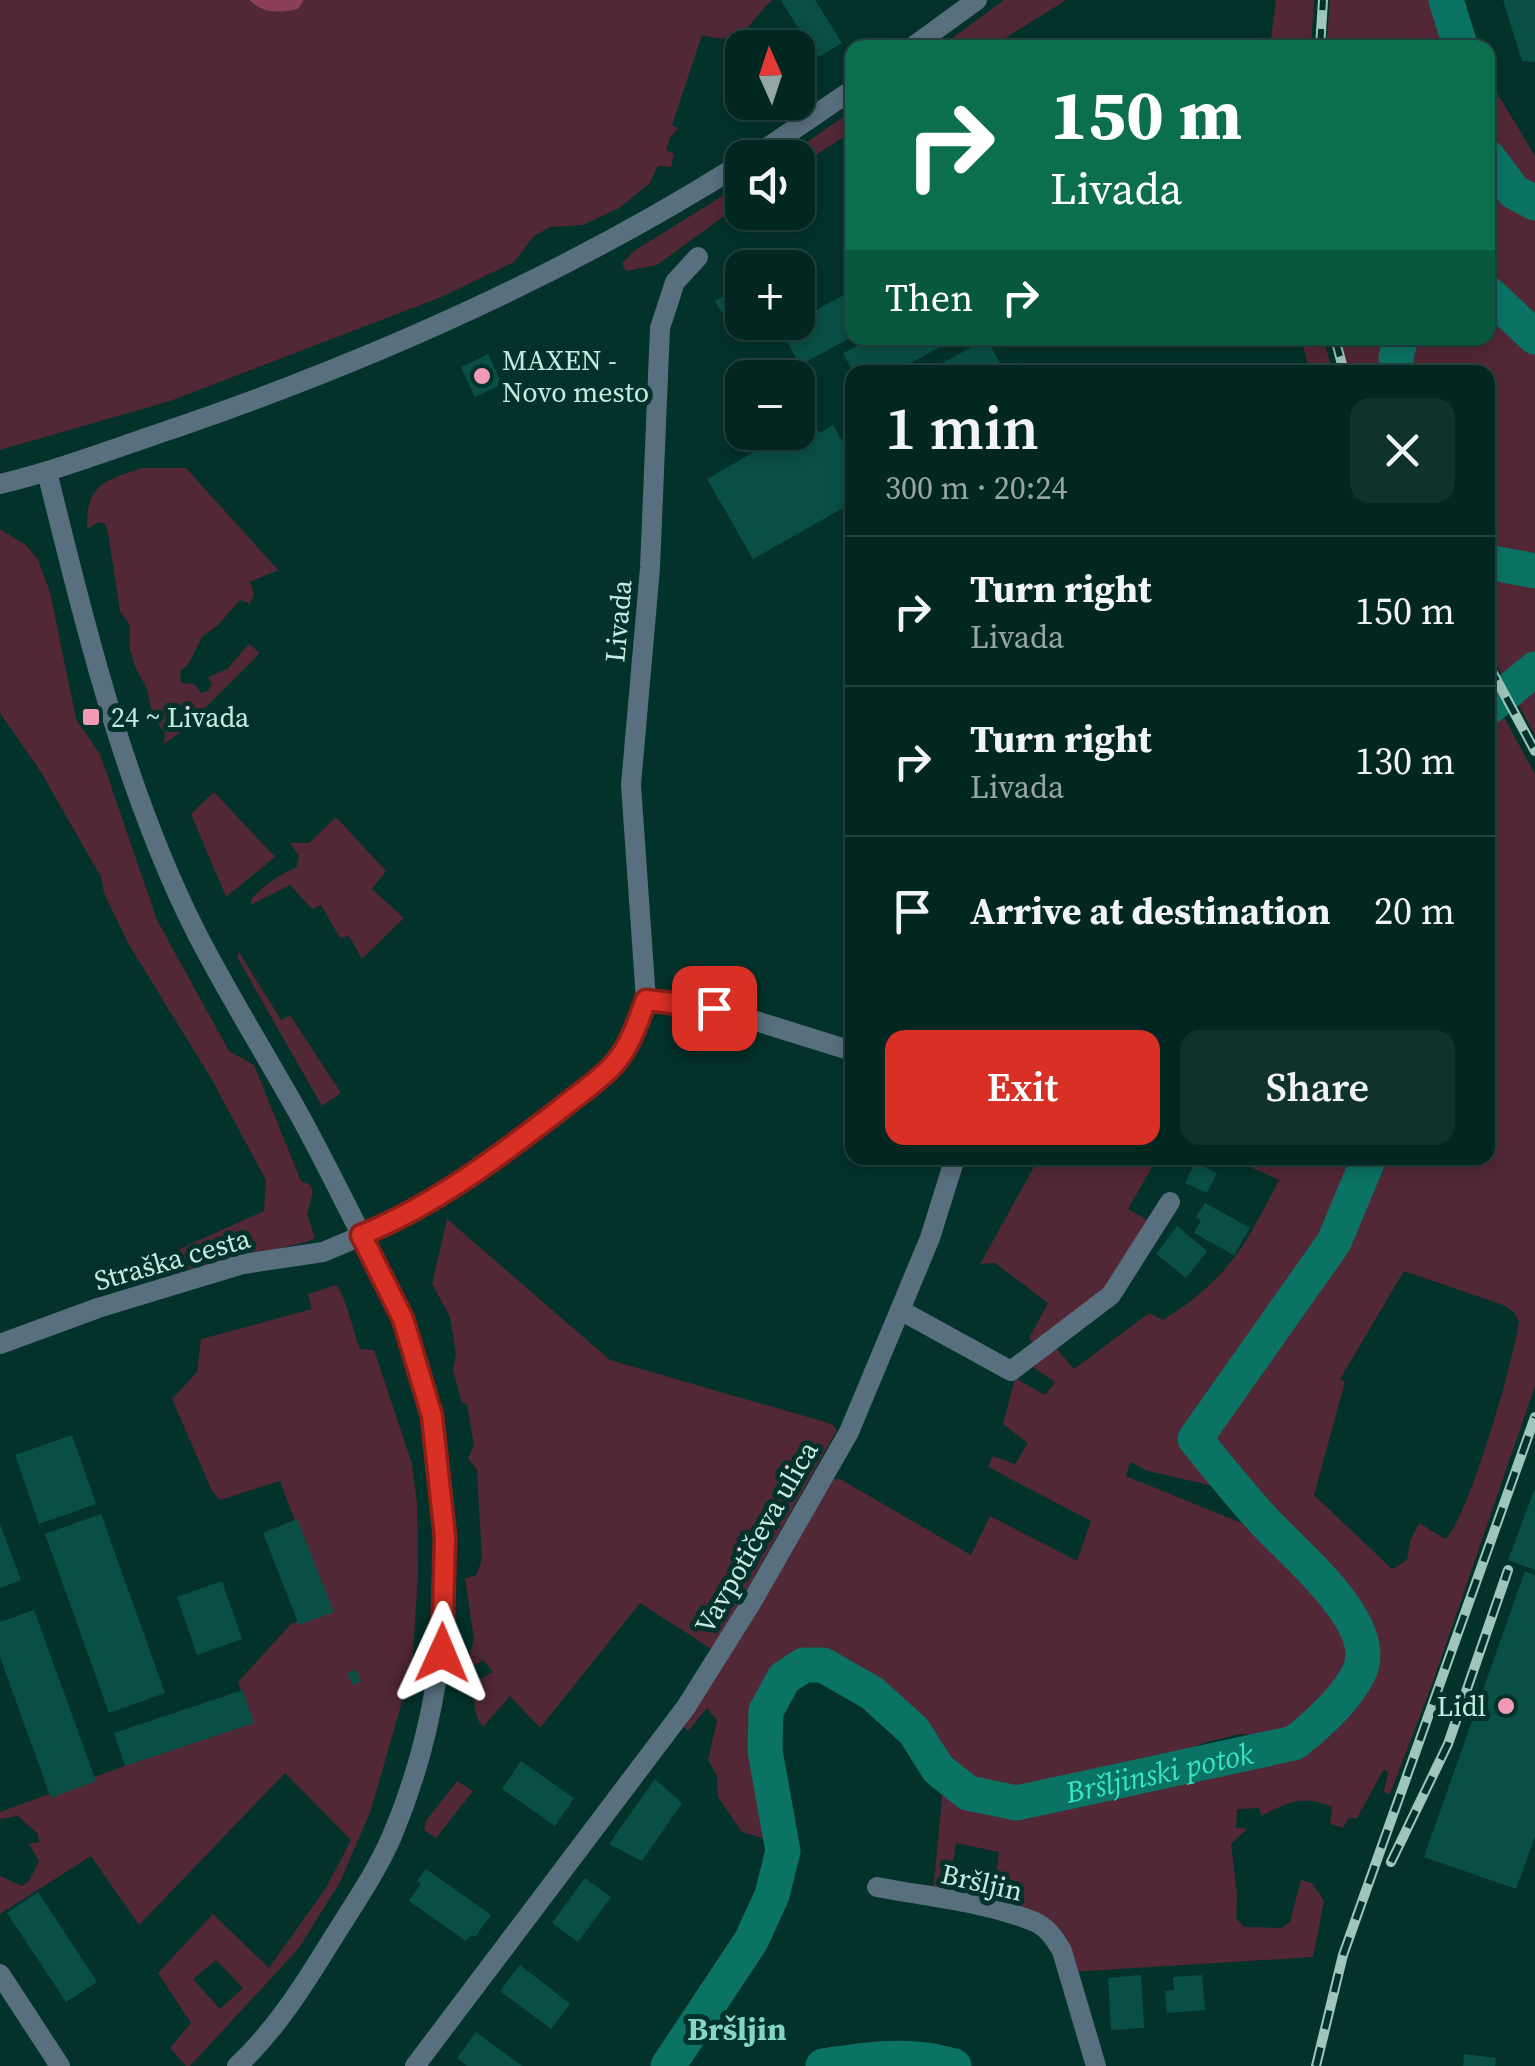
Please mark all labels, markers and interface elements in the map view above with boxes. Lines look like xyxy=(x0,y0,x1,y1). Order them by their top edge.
north arrow xyxy=(725,30,815,120)
map controls xyxy=(725,30,815,450)
text: 150 m xyxy=(1050,66,1242,162)
icon: right xyxy=(885,80,1015,210)
button: sound xyxy=(725,140,815,230)
text: Livada xyxy=(1050,157,1182,219)
button: + xyxy=(725,250,815,340)
icon: right xyxy=(993,270,1048,325)
text: Then xyxy=(885,272,973,324)
place label: MAXEN - Novo mesto xyxy=(502,341,649,411)
button: − xyxy=(725,360,815,450)
marker: MAXEN - Novo mesto xyxy=(471,365,493,387)
text: 1 min xyxy=(885,387,1039,469)
button: close xyxy=(1350,398,1455,503)
text: 300 m · 20:24 xyxy=(885,466,1067,510)
text: Turn right xyxy=(970,563,1152,615)
street label: Livada xyxy=(595,578,641,664)
icon: right xyxy=(885,584,940,639)
text: 150 m xyxy=(1355,585,1455,637)
text: Livada xyxy=(970,615,1064,659)
place label: 24 ~ Livada xyxy=(111,698,250,736)
marker: 24 ~ Livada xyxy=(80,706,102,728)
text: Turn right xyxy=(970,713,1152,765)
icon: right xyxy=(885,734,940,789)
text: 130 m xyxy=(1355,735,1455,787)
text: Livada xyxy=(970,765,1064,809)
icon: arrive xyxy=(885,884,940,939)
text: Arrive at destination xyxy=(970,885,1331,937)
text: 20 m xyxy=(1374,885,1455,937)
pin xyxy=(672,966,757,1051)
icon: arrive xyxy=(687,981,742,1036)
button: Exit xyxy=(885,1030,1160,1145)
button: Share xyxy=(1180,1030,1455,1145)
street label: Straška cesta xyxy=(90,1218,255,1299)
street label: Vavpotičeva ulica xyxy=(685,1433,827,1640)
position arrow xyxy=(390,1601,494,1705)
place label: Lidl xyxy=(1437,1687,1486,1725)
marker: Lidl xyxy=(1495,1695,1517,1717)
water label: Bršljinski potok xyxy=(1061,1732,1258,1813)
street label: Bršljin xyxy=(938,1854,1026,1910)
district label: Bršljin xyxy=(687,2007,787,2051)

